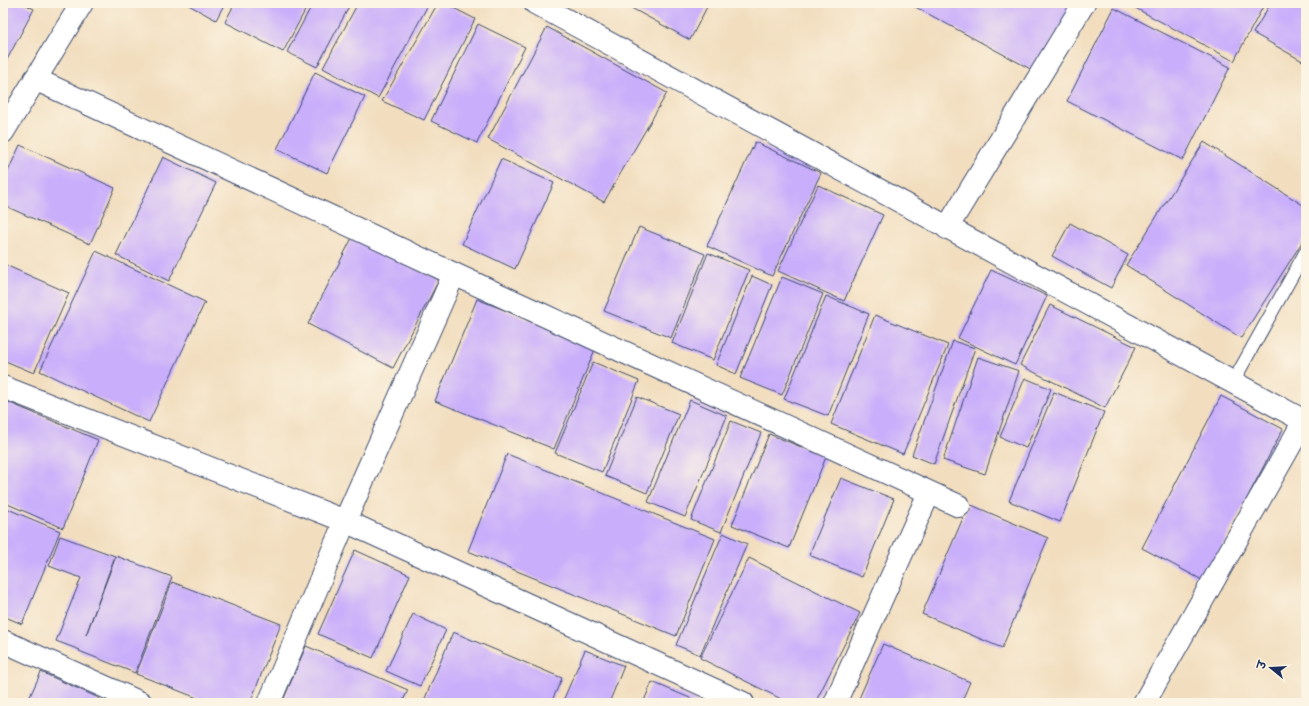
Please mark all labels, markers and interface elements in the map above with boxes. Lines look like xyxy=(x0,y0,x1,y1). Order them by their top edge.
north arrow xyxy=(1251,648,1291,688)
text: उ xyxy=(1254,658,1270,672)

